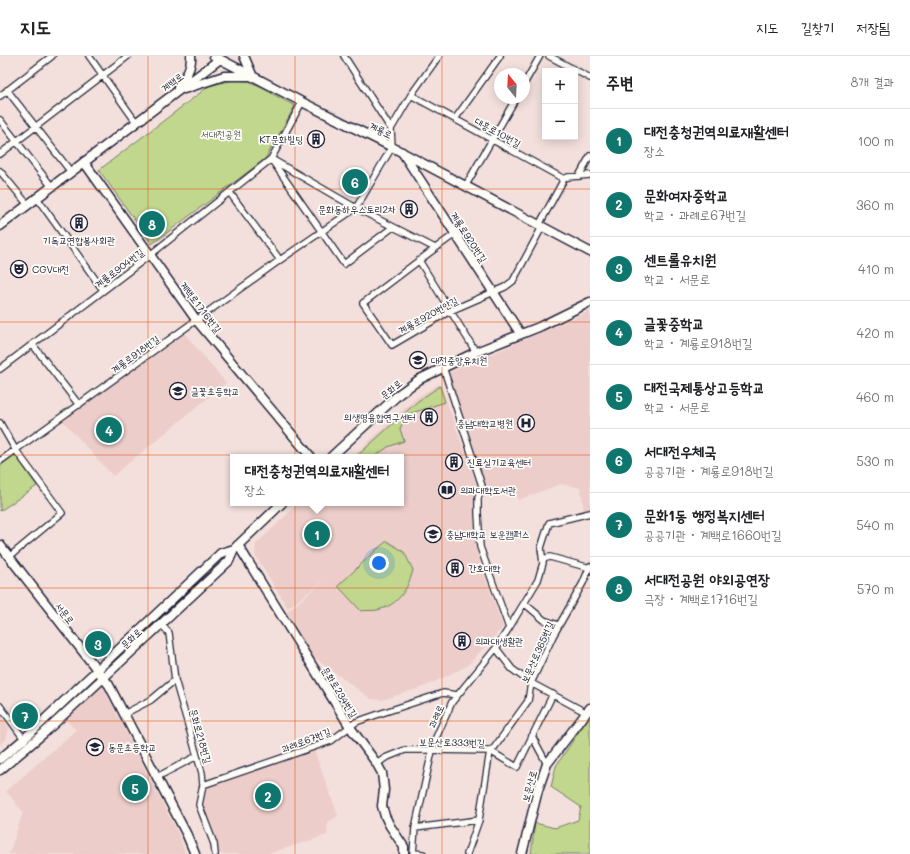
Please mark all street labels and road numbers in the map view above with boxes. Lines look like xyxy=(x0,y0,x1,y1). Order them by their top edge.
street label: 계백로 xyxy=(158,69,186,95)
street label: 대흥로10번길 xyxy=(472,114,524,150)
street label: 계룡로 xyxy=(367,118,395,142)
street label: 계룡로920번길 xyxy=(447,209,491,265)
street label: 계룡로904번길 xyxy=(92,245,146,291)
street label: 계백로1716번길 xyxy=(177,279,225,335)
street label: 계룡로920번안길 xyxy=(396,293,460,337)
street label: 계룡로918번길 xyxy=(108,332,162,376)
street label: 문화로 xyxy=(377,376,405,402)
street label: 서문로 xyxy=(52,599,78,627)
street label: 보문산로365번길 xyxy=(517,619,557,685)
street label: 문화로 xyxy=(117,625,145,651)
street label: 문화로234번길 xyxy=(319,664,361,720)
street label: 과례로 xyxy=(425,702,447,730)
street label: 문화로218번길 xyxy=(187,707,215,765)
street label: 과례로67번길 xyxy=(279,724,333,756)
street label: 보문산로333번길 xyxy=(419,734,485,750)
street label: 보문산로 xyxy=(518,769,540,803)

